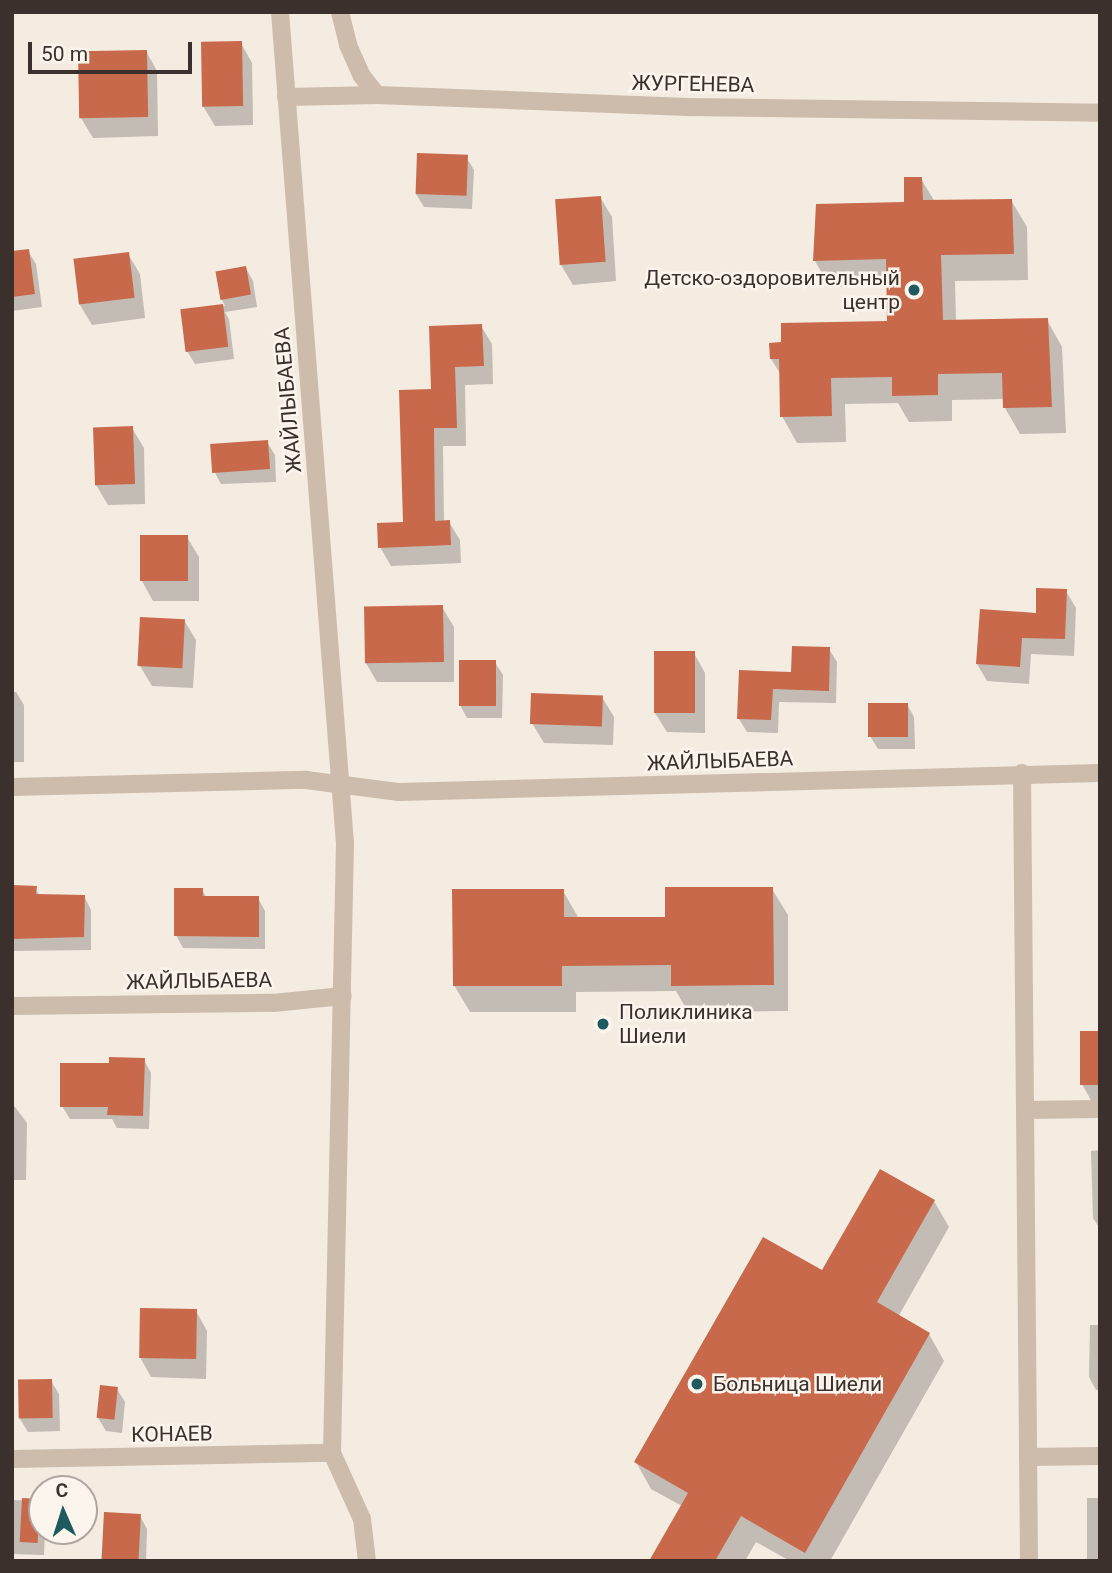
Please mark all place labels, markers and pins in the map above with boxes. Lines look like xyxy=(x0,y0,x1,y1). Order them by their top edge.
place label: Детско-оздоровительный центр xyxy=(644,265,900,315)
marker: Детско-оздоровительный центр xyxy=(906,282,922,298)
place label: Поликлиника Шиели xyxy=(619,999,753,1049)
marker: Поликлиника Шиели xyxy=(593,1014,613,1034)
place label: Больница Шиели xyxy=(713,1371,882,1397)
marker: Больница Шиели xyxy=(687,1374,707,1394)

